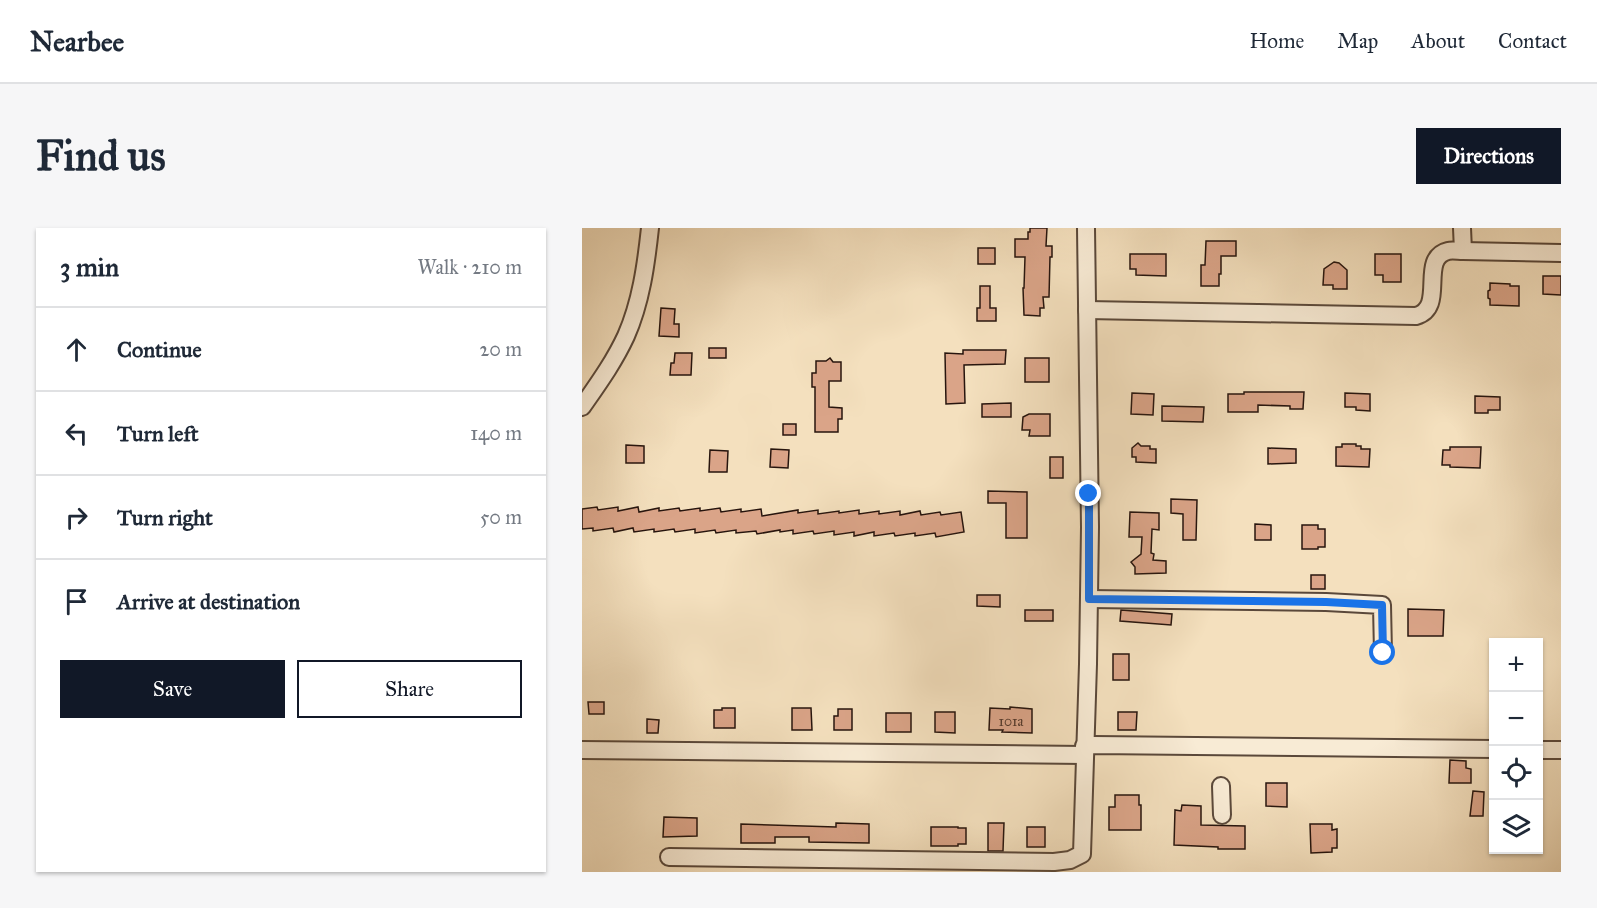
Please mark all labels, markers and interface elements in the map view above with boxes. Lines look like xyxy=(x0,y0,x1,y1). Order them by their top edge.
text: Nearbee xyxy=(30,24,124,59)
text: Home xyxy=(1249,28,1304,54)
text: Map xyxy=(1337,28,1378,54)
text: About xyxy=(1411,28,1465,54)
text: Contact xyxy=(1498,28,1567,54)
button: Directions xyxy=(1416,128,1561,184)
text: Find us xyxy=(36,130,166,182)
text: 3 min xyxy=(60,251,119,283)
text: Walk · 210 m xyxy=(417,255,522,279)
icon: ahead xyxy=(60,333,93,366)
text: Continue xyxy=(117,336,202,363)
text: 20 m xyxy=(479,337,522,361)
icon: left xyxy=(60,417,93,450)
text: Turn left xyxy=(117,420,199,447)
text: 140 m xyxy=(470,421,522,445)
route end xyxy=(1075,480,1101,506)
icon: right xyxy=(60,501,93,534)
text: Turn right xyxy=(117,504,213,531)
text: 50 m xyxy=(480,505,522,529)
icon: arrive xyxy=(60,585,93,618)
text: Arrive at destination xyxy=(117,588,300,615)
map controls xyxy=(1489,638,1543,854)
button: + xyxy=(1489,638,1543,692)
route start xyxy=(1369,639,1395,665)
button: Save xyxy=(60,660,285,718)
button: Share xyxy=(297,660,522,718)
button: − xyxy=(1489,692,1543,746)
house number: 101a xyxy=(999,713,1024,730)
button: locate xyxy=(1489,746,1543,800)
button: layers xyxy=(1489,800,1543,854)

